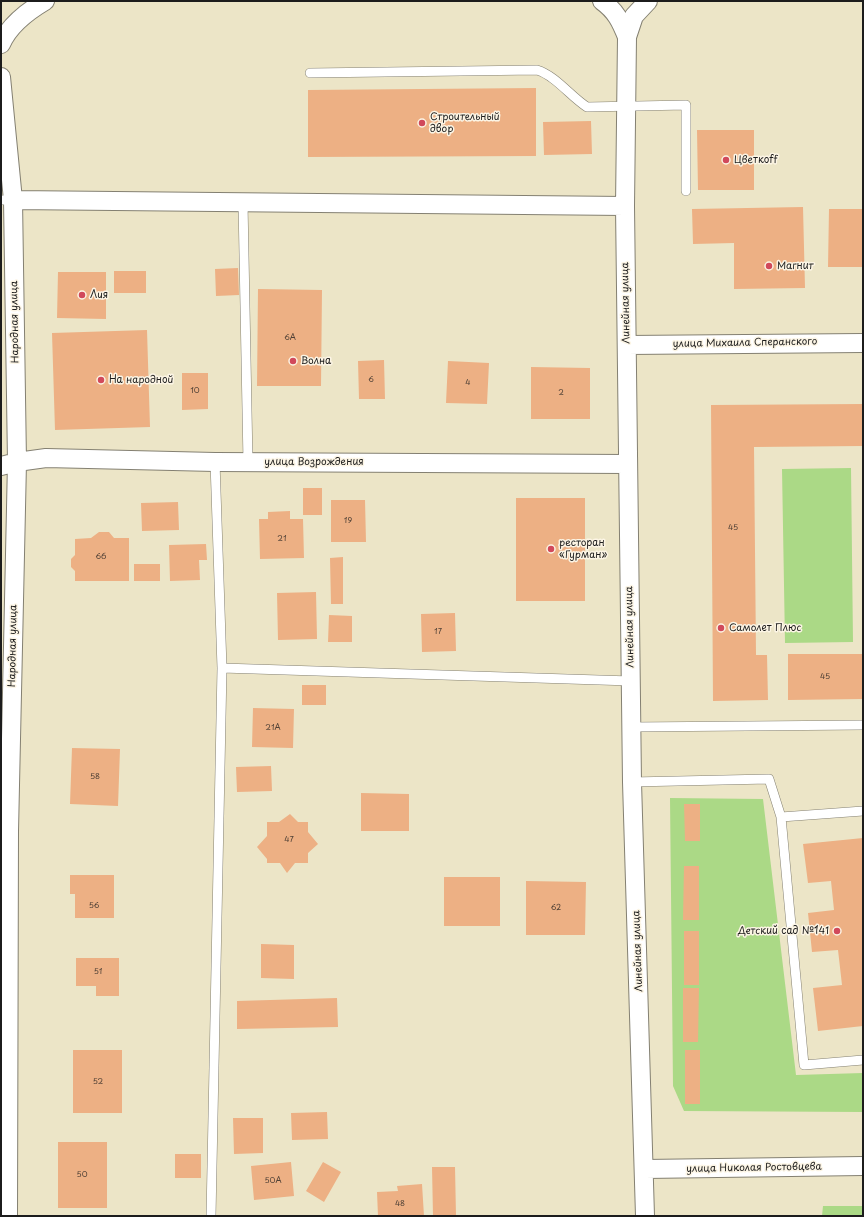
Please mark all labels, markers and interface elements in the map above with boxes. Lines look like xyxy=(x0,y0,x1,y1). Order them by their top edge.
place label: Строительный двор xyxy=(430,111,500,134)
marker: Строительный двор xyxy=(417,118,427,128)
place label: Цветкоff xyxy=(734,154,777,166)
marker: Цветкоff xyxy=(721,155,731,165)
place label: Магнит xyxy=(777,260,814,272)
marker: Магнит xyxy=(764,261,774,271)
street label: Линейная улица xyxy=(619,262,633,344)
street label: Народная улица xyxy=(8,281,22,363)
place label: Лия xyxy=(90,289,108,301)
marker: Лия xyxy=(77,290,87,300)
house number: 6А xyxy=(284,333,296,343)
street label: улица Михаила Сперанского xyxy=(673,336,817,350)
place label: Волна xyxy=(301,355,331,367)
marker: Волна xyxy=(288,356,298,366)
place label: На народной xyxy=(109,374,173,386)
marker: На народной xyxy=(96,375,106,385)
house number: 6 xyxy=(368,375,374,385)
house number: 4 xyxy=(465,378,471,388)
house number: 10 xyxy=(190,386,200,396)
house number: 2 xyxy=(558,388,564,398)
street label: улица Возрождения xyxy=(264,456,364,468)
house number: 19 xyxy=(344,516,352,526)
house number: 45 xyxy=(728,523,738,533)
house number: 21 xyxy=(277,534,287,544)
place label: ресторан «Гурман» xyxy=(559,537,607,560)
marker: ресторан «Гурман» xyxy=(546,544,556,554)
house number: 66 xyxy=(95,552,107,562)
street label: Линейная улица xyxy=(623,586,637,668)
street label: Народная улица xyxy=(6,605,20,687)
place label: Самолет Плюс xyxy=(729,622,801,634)
marker: Самолет Плюс xyxy=(716,623,726,633)
house number: 17 xyxy=(434,627,442,637)
house number: 45 xyxy=(820,672,830,682)
house number: 21А xyxy=(265,723,281,733)
house number: 58 xyxy=(90,772,100,782)
house number: 47 xyxy=(284,835,294,845)
house number: 56 xyxy=(89,901,99,911)
house number: 62 xyxy=(551,903,561,913)
street label: Линейная улица xyxy=(631,910,645,992)
place label: Детский сад №141 xyxy=(738,925,829,937)
marker: Детский сад №141 xyxy=(832,926,842,936)
house number: 51 xyxy=(94,967,102,977)
house number: 52 xyxy=(93,1077,103,1087)
street label: улица Николая Ростовцева xyxy=(686,1161,822,1175)
house number: 50 xyxy=(77,1170,87,1180)
house number: 50А xyxy=(264,1176,282,1186)
house number: 48 xyxy=(395,1199,405,1209)

